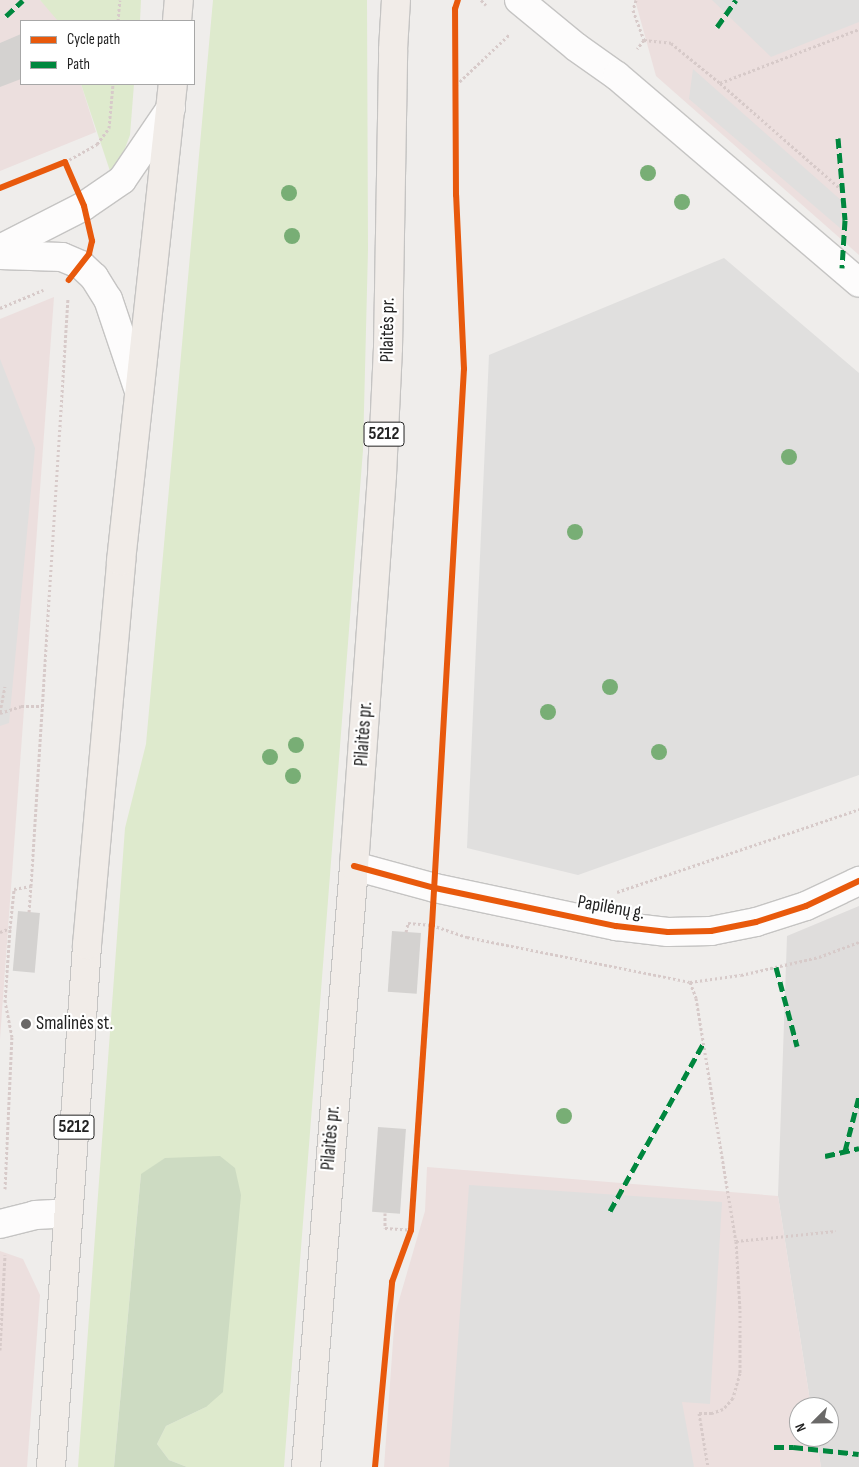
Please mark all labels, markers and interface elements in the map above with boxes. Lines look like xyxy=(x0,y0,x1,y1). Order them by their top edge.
legend xyxy=(20,20,195,85)
text: Cycle path xyxy=(67,30,120,49)
text: Path xyxy=(67,55,90,74)
street label: Pilaitės pr. xyxy=(376,297,400,363)
road number: 5212 xyxy=(363,418,405,449)
street label: Pilaitės pr. xyxy=(350,701,378,767)
street label: Papilėnų g. xyxy=(576,891,646,925)
place label: Smalinės st. xyxy=(36,1013,113,1035)
marker: Smalinės st. xyxy=(20,1018,32,1030)
street label: Pilaitės pr. xyxy=(317,1105,345,1171)
road number: 5212 xyxy=(53,1112,95,1142)
north arrow xyxy=(789,1397,839,1447)
text: N xyxy=(791,1421,810,1434)

